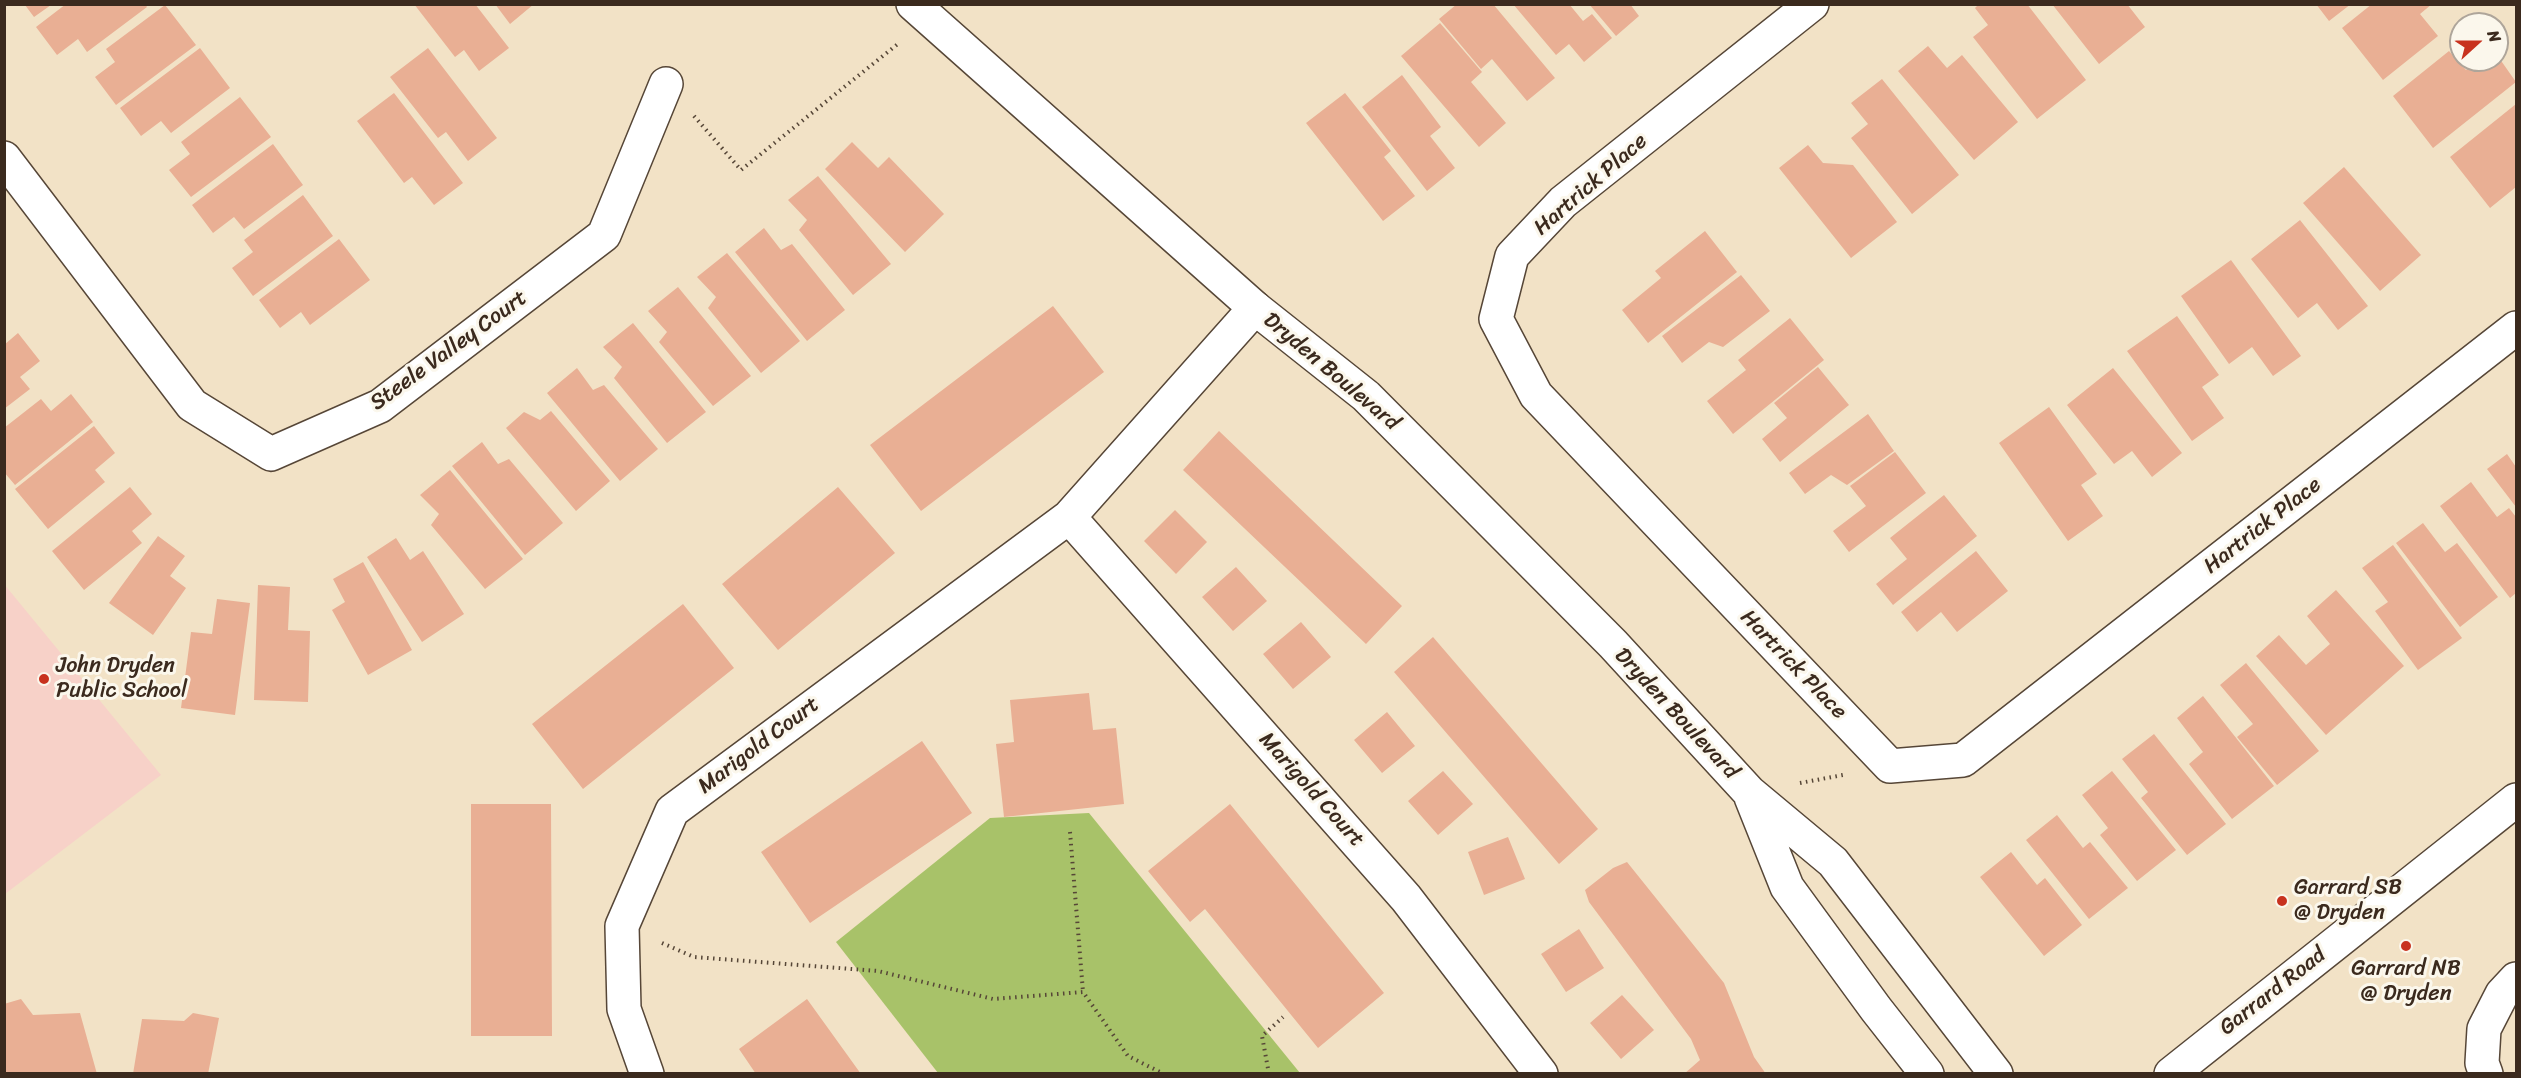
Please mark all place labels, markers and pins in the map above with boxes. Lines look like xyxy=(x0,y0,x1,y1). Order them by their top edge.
place label: John Dryden Public School xyxy=(56,653,187,704)
marker: John Dryden Public School xyxy=(37,672,51,686)
place label: Garrard SB @ Dryden xyxy=(2294,875,2402,926)
marker: Garrard SB @ Dryden xyxy=(2275,894,2289,908)
marker: Garrard NB @ Dryden xyxy=(2399,939,2413,953)
place label: Garrard NB @ Dryden xyxy=(2351,956,2461,1008)

